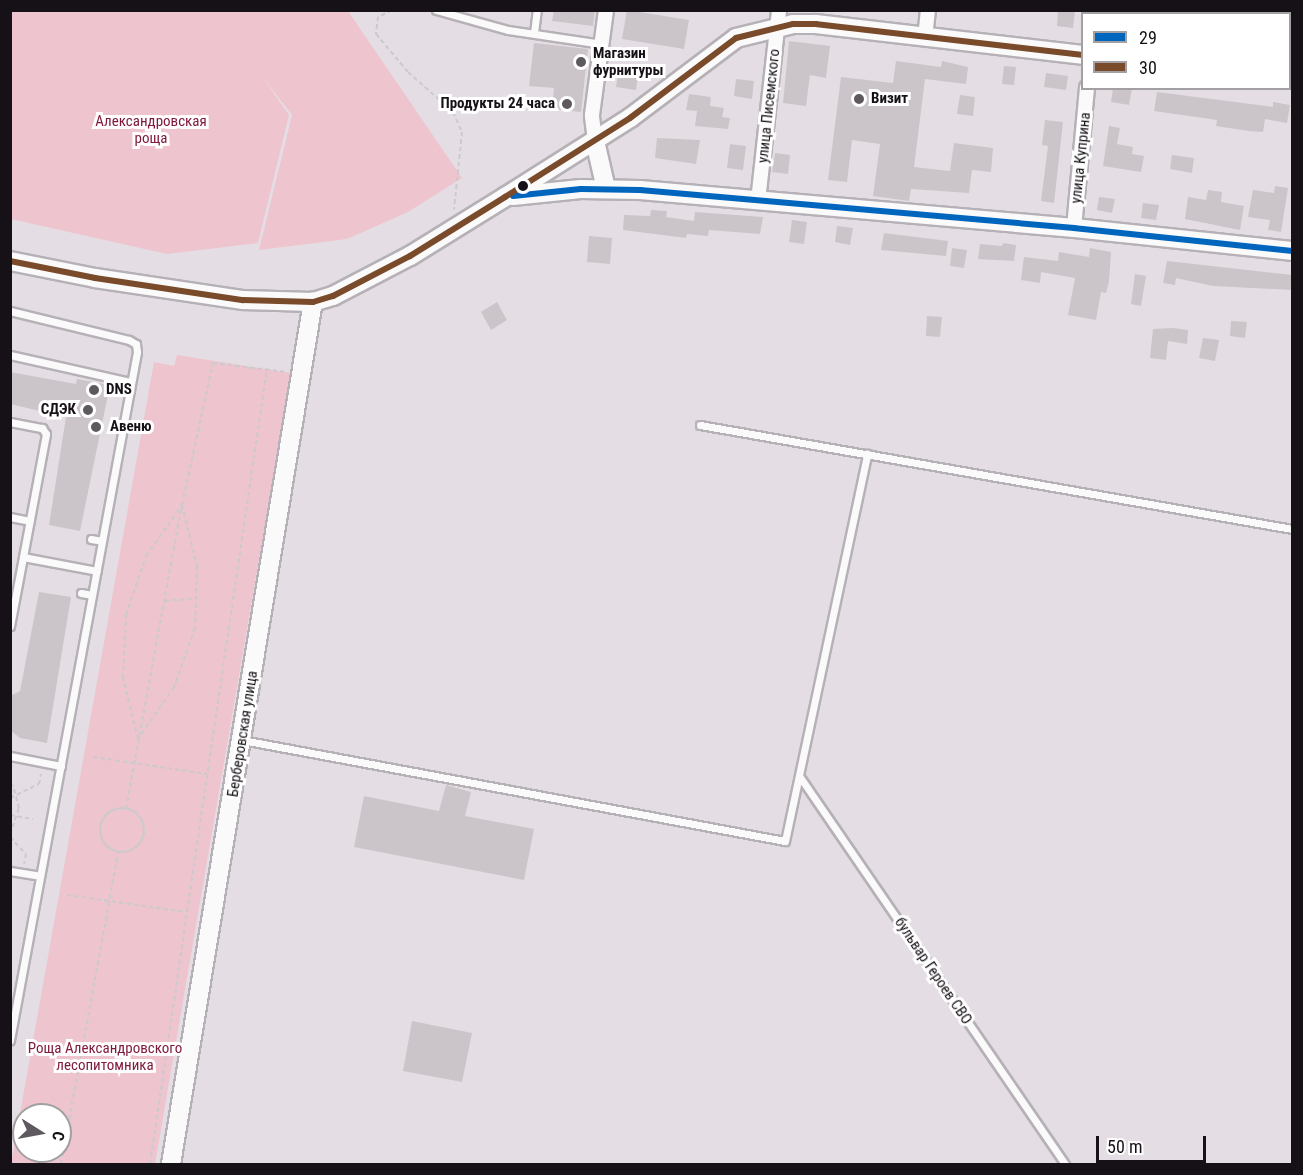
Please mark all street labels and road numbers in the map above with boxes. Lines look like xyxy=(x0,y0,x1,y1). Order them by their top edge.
street label: улица Писемского xyxy=(754,48,784,164)
street label: улица Куприна xyxy=(1067,112,1095,204)
street label: Берберовская улица xyxy=(224,670,262,798)
street label: бульвар Героев СВО xyxy=(891,914,975,1028)

